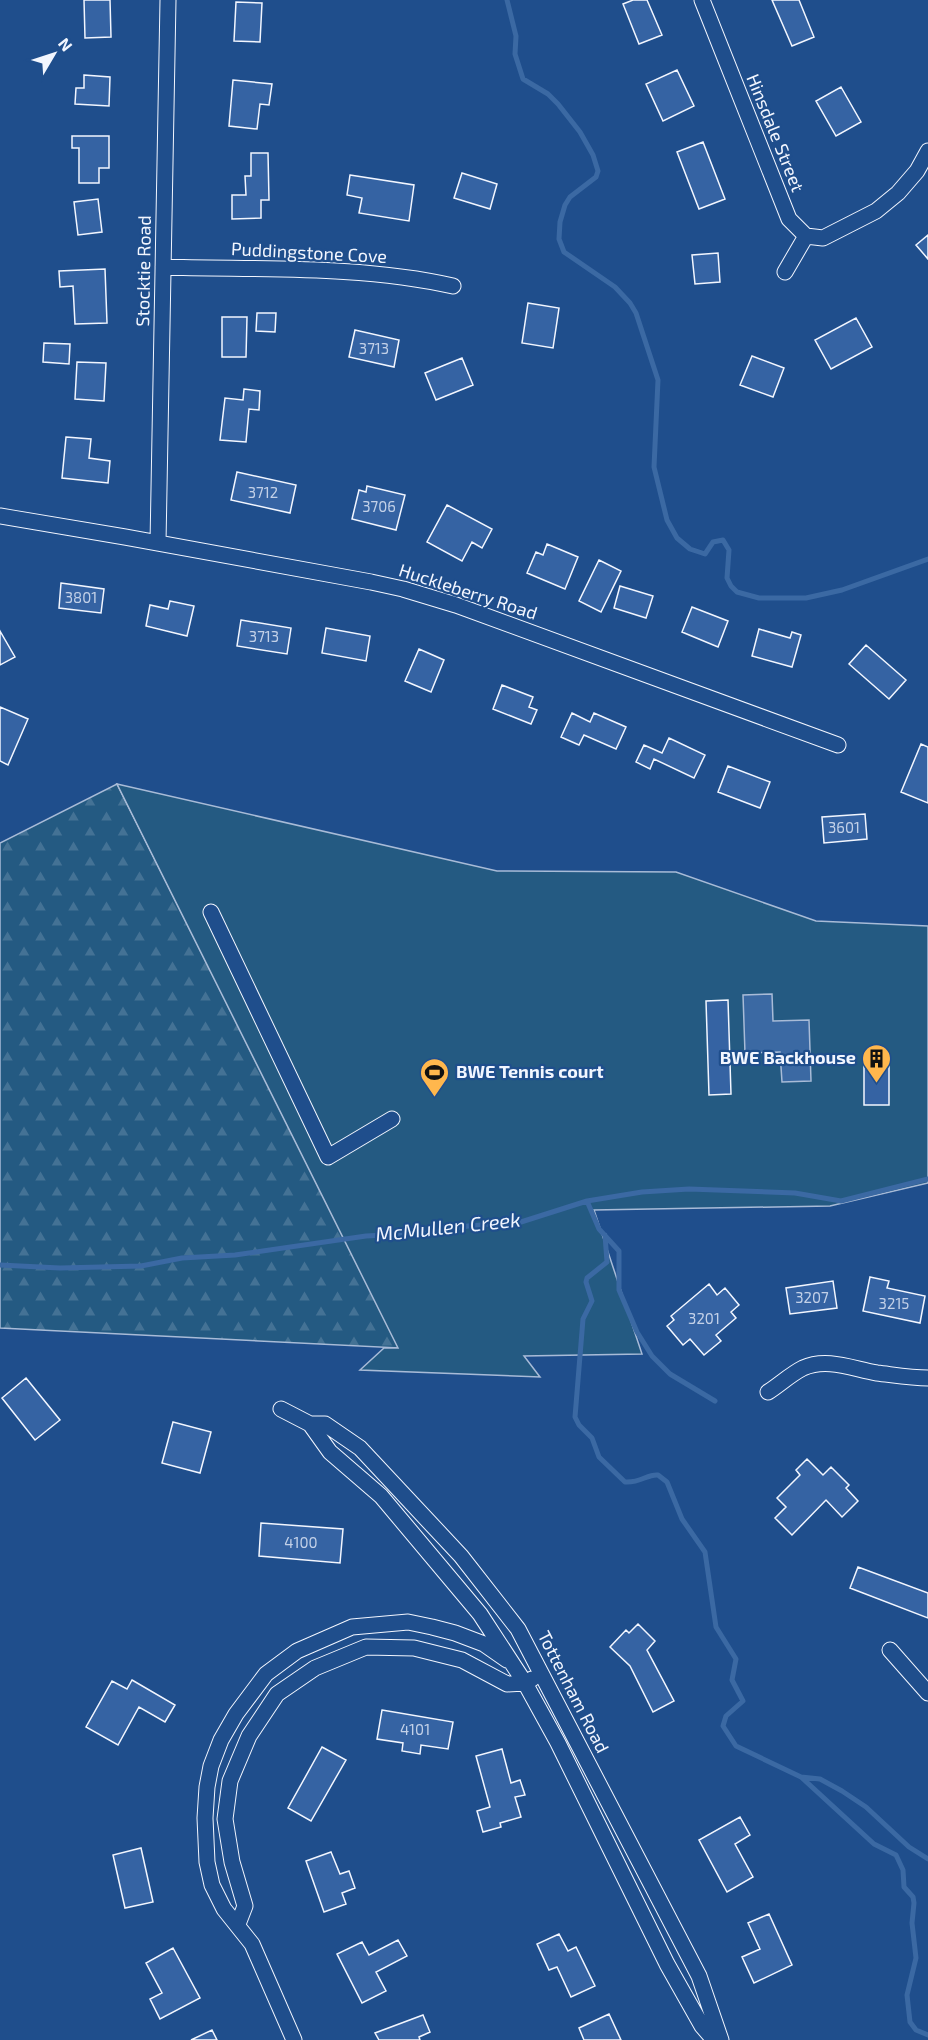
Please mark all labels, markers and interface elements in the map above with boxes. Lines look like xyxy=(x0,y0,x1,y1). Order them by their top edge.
north arrow xyxy=(24,24,84,84)
text: N xyxy=(55,34,77,55)
street label: Hinsdale Street xyxy=(742,70,810,195)
street label: Stocktie Road xyxy=(131,215,155,327)
street label: Puddingstone Cove xyxy=(230,237,388,267)
house number: 3713 xyxy=(359,339,389,357)
house number: 3712 xyxy=(248,483,278,501)
house number: 3706 xyxy=(362,497,396,515)
street label: Huckleberry Road xyxy=(396,558,540,624)
house number: 3801 xyxy=(65,588,97,606)
house number: 3713 xyxy=(249,627,279,645)
house number: 3601 xyxy=(828,818,860,836)
building icon: BWE Backhouse xyxy=(861,1042,893,1084)
place label: BWE Backhouse xyxy=(720,1046,856,1068)
sports icon: BWE Tennis court xyxy=(419,1056,451,1098)
place label: BWE Tennis court xyxy=(456,1060,604,1082)
water label: McMullen Creek xyxy=(374,1206,522,1246)
house number: 3207 xyxy=(795,1288,829,1306)
house number: 3215 xyxy=(879,1294,909,1312)
house number: 3201 xyxy=(688,1309,720,1327)
house number: 4100 xyxy=(284,1533,318,1551)
street label: Tottenham Road xyxy=(534,1627,614,1756)
house number: 4101 xyxy=(400,1720,430,1738)

